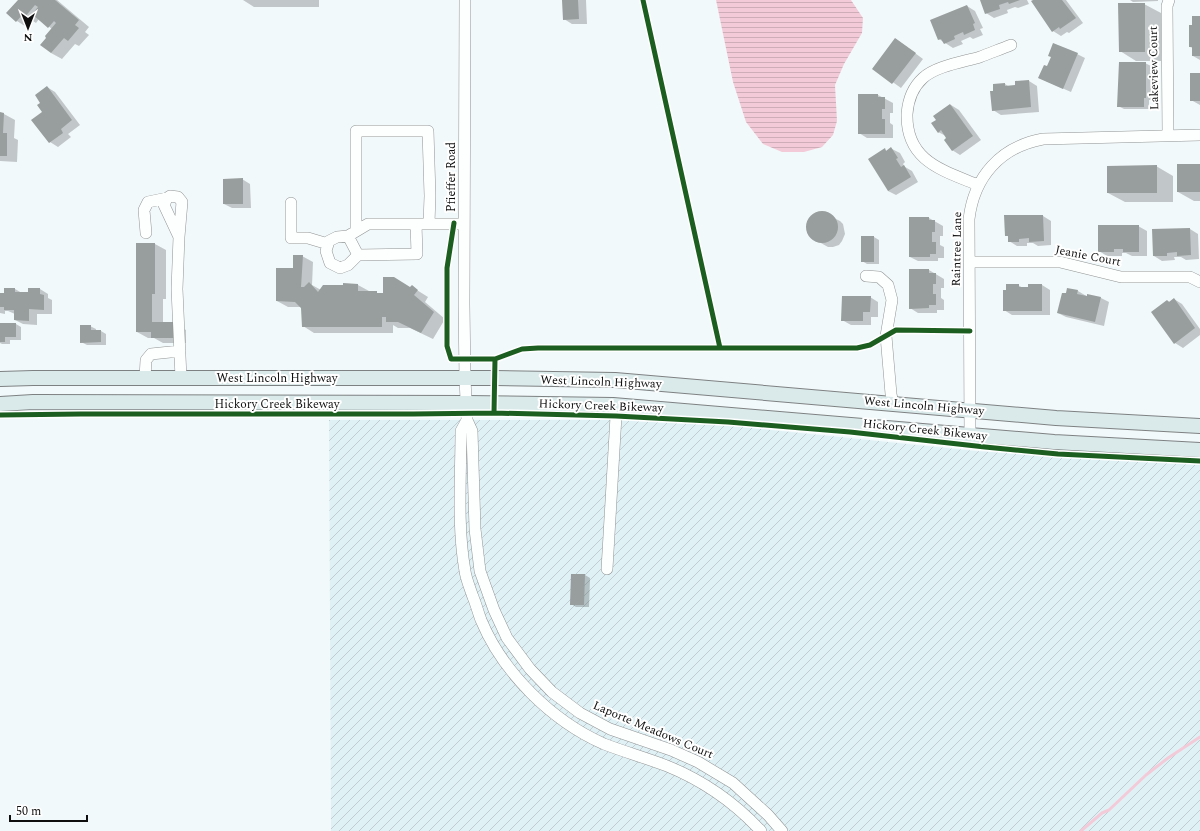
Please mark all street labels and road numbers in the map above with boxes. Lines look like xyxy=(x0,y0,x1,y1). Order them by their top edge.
street label: Lakeview Court xyxy=(1144,26,1164,110)
street label: Pfieffer Road xyxy=(442,142,461,212)
street label: Raintree Lane xyxy=(947,211,967,286)
street label: Jeanie Court xyxy=(1053,240,1123,272)
street label: West Lincoln Highway xyxy=(216,369,339,388)
street label: West Lincoln Highway xyxy=(540,370,663,394)
street label: West Lincoln Highway xyxy=(863,391,986,421)
street label: Hickory Creek Bikeway xyxy=(538,394,665,418)
street label: Hickory Creek Bikeway xyxy=(215,395,341,414)
street label: Hickory Creek Bikeway xyxy=(862,414,989,446)
street label: Laporte Meadows Court xyxy=(590,696,716,764)

